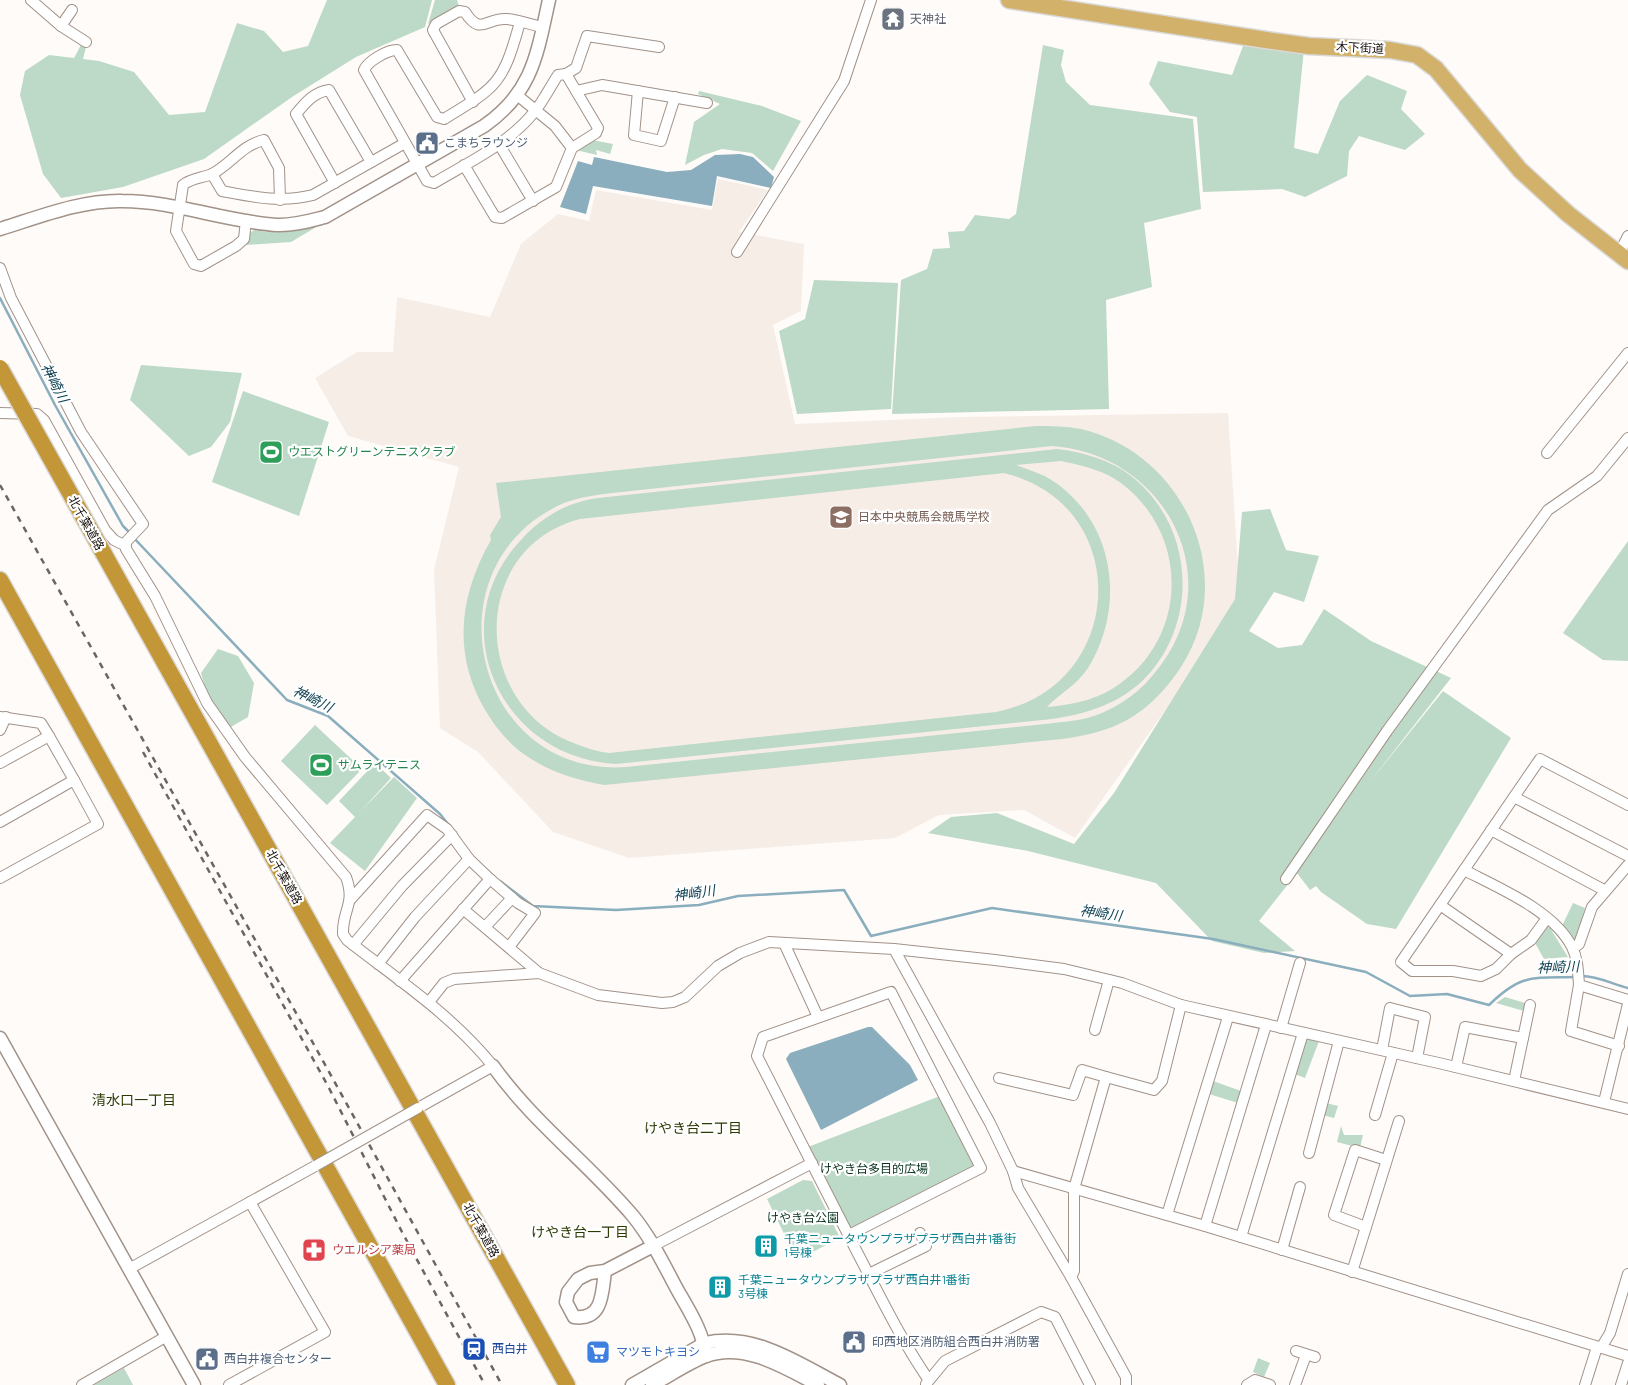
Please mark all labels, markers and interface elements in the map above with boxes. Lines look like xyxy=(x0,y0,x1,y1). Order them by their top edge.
temple icon: 天神社 xyxy=(880,6,906,32)
place label: 天神社 xyxy=(910,11,946,25)
street label: 木下街道 xyxy=(1336,39,1384,55)
public building icon: こまちラウンジ xyxy=(414,130,440,156)
place label: こまちラウンジ xyxy=(444,135,528,149)
water label: 神崎川 xyxy=(38,360,74,407)
sports icon: ウエストグリーンテニスクラブ xyxy=(258,439,284,465)
place label: ウエストグリーンテニスクラブ xyxy=(288,444,455,458)
street label: 北千葉道路 xyxy=(66,493,108,552)
school or university icon: 日本中央競馬会競馬学校 xyxy=(828,504,854,530)
place label: 日本中央競馬会競馬学校 xyxy=(858,509,990,523)
water label: 神崎川 xyxy=(291,682,338,716)
sports icon: サムライテニス xyxy=(308,752,334,778)
place label: サムライテニス xyxy=(338,757,421,771)
street label: 北千葉道路 xyxy=(264,847,306,906)
water label: 神崎川 xyxy=(672,881,718,904)
water label: 神崎川 xyxy=(1079,901,1125,924)
water label: 神崎川 xyxy=(1537,957,1581,976)
district label: 清水口一丁目 xyxy=(92,1091,176,1108)
district label: けやき台二丁目 xyxy=(644,1119,742,1136)
park label: けやき台多目的広場 xyxy=(820,1161,928,1175)
street label: 北千葉道路 xyxy=(461,1200,503,1259)
park label: けやき台公園 xyxy=(767,1210,839,1224)
district label: けやき台一丁目 xyxy=(531,1223,629,1240)
place label: 千葉ニュータウンプラザプラザ西白井1番街 1号棟 xyxy=(784,1231,1016,1259)
building icon: 千葉ニュータウンプラザプラザ西白井1番街 1号棟 xyxy=(753,1233,779,1259)
pharmacy icon: ウエルシア薬局 xyxy=(301,1237,327,1263)
place label: ウエルシア薬局 xyxy=(332,1242,416,1256)
place label: 千葉ニュータウンプラザプラザ西白井1番街 3号棟 xyxy=(738,1272,970,1300)
building icon: 千葉ニュータウンプラザプラザ西白井1番街 3号棟 xyxy=(707,1274,733,1300)
public building icon: 印西地区消防組合西白井消防署 xyxy=(841,1329,867,1355)
place label: 印西地区消防組合西白井消防署 xyxy=(872,1334,1040,1348)
station icon: 西白井 xyxy=(461,1336,487,1362)
supermarket icon: マツモトキヨシ xyxy=(585,1339,611,1365)
place label: 西白井 xyxy=(492,1341,528,1355)
place label: マツモトキヨシ xyxy=(616,1344,700,1358)
public building icon: 西白井複合センター xyxy=(194,1346,220,1372)
place label: 西白井複合センター xyxy=(224,1351,332,1365)

